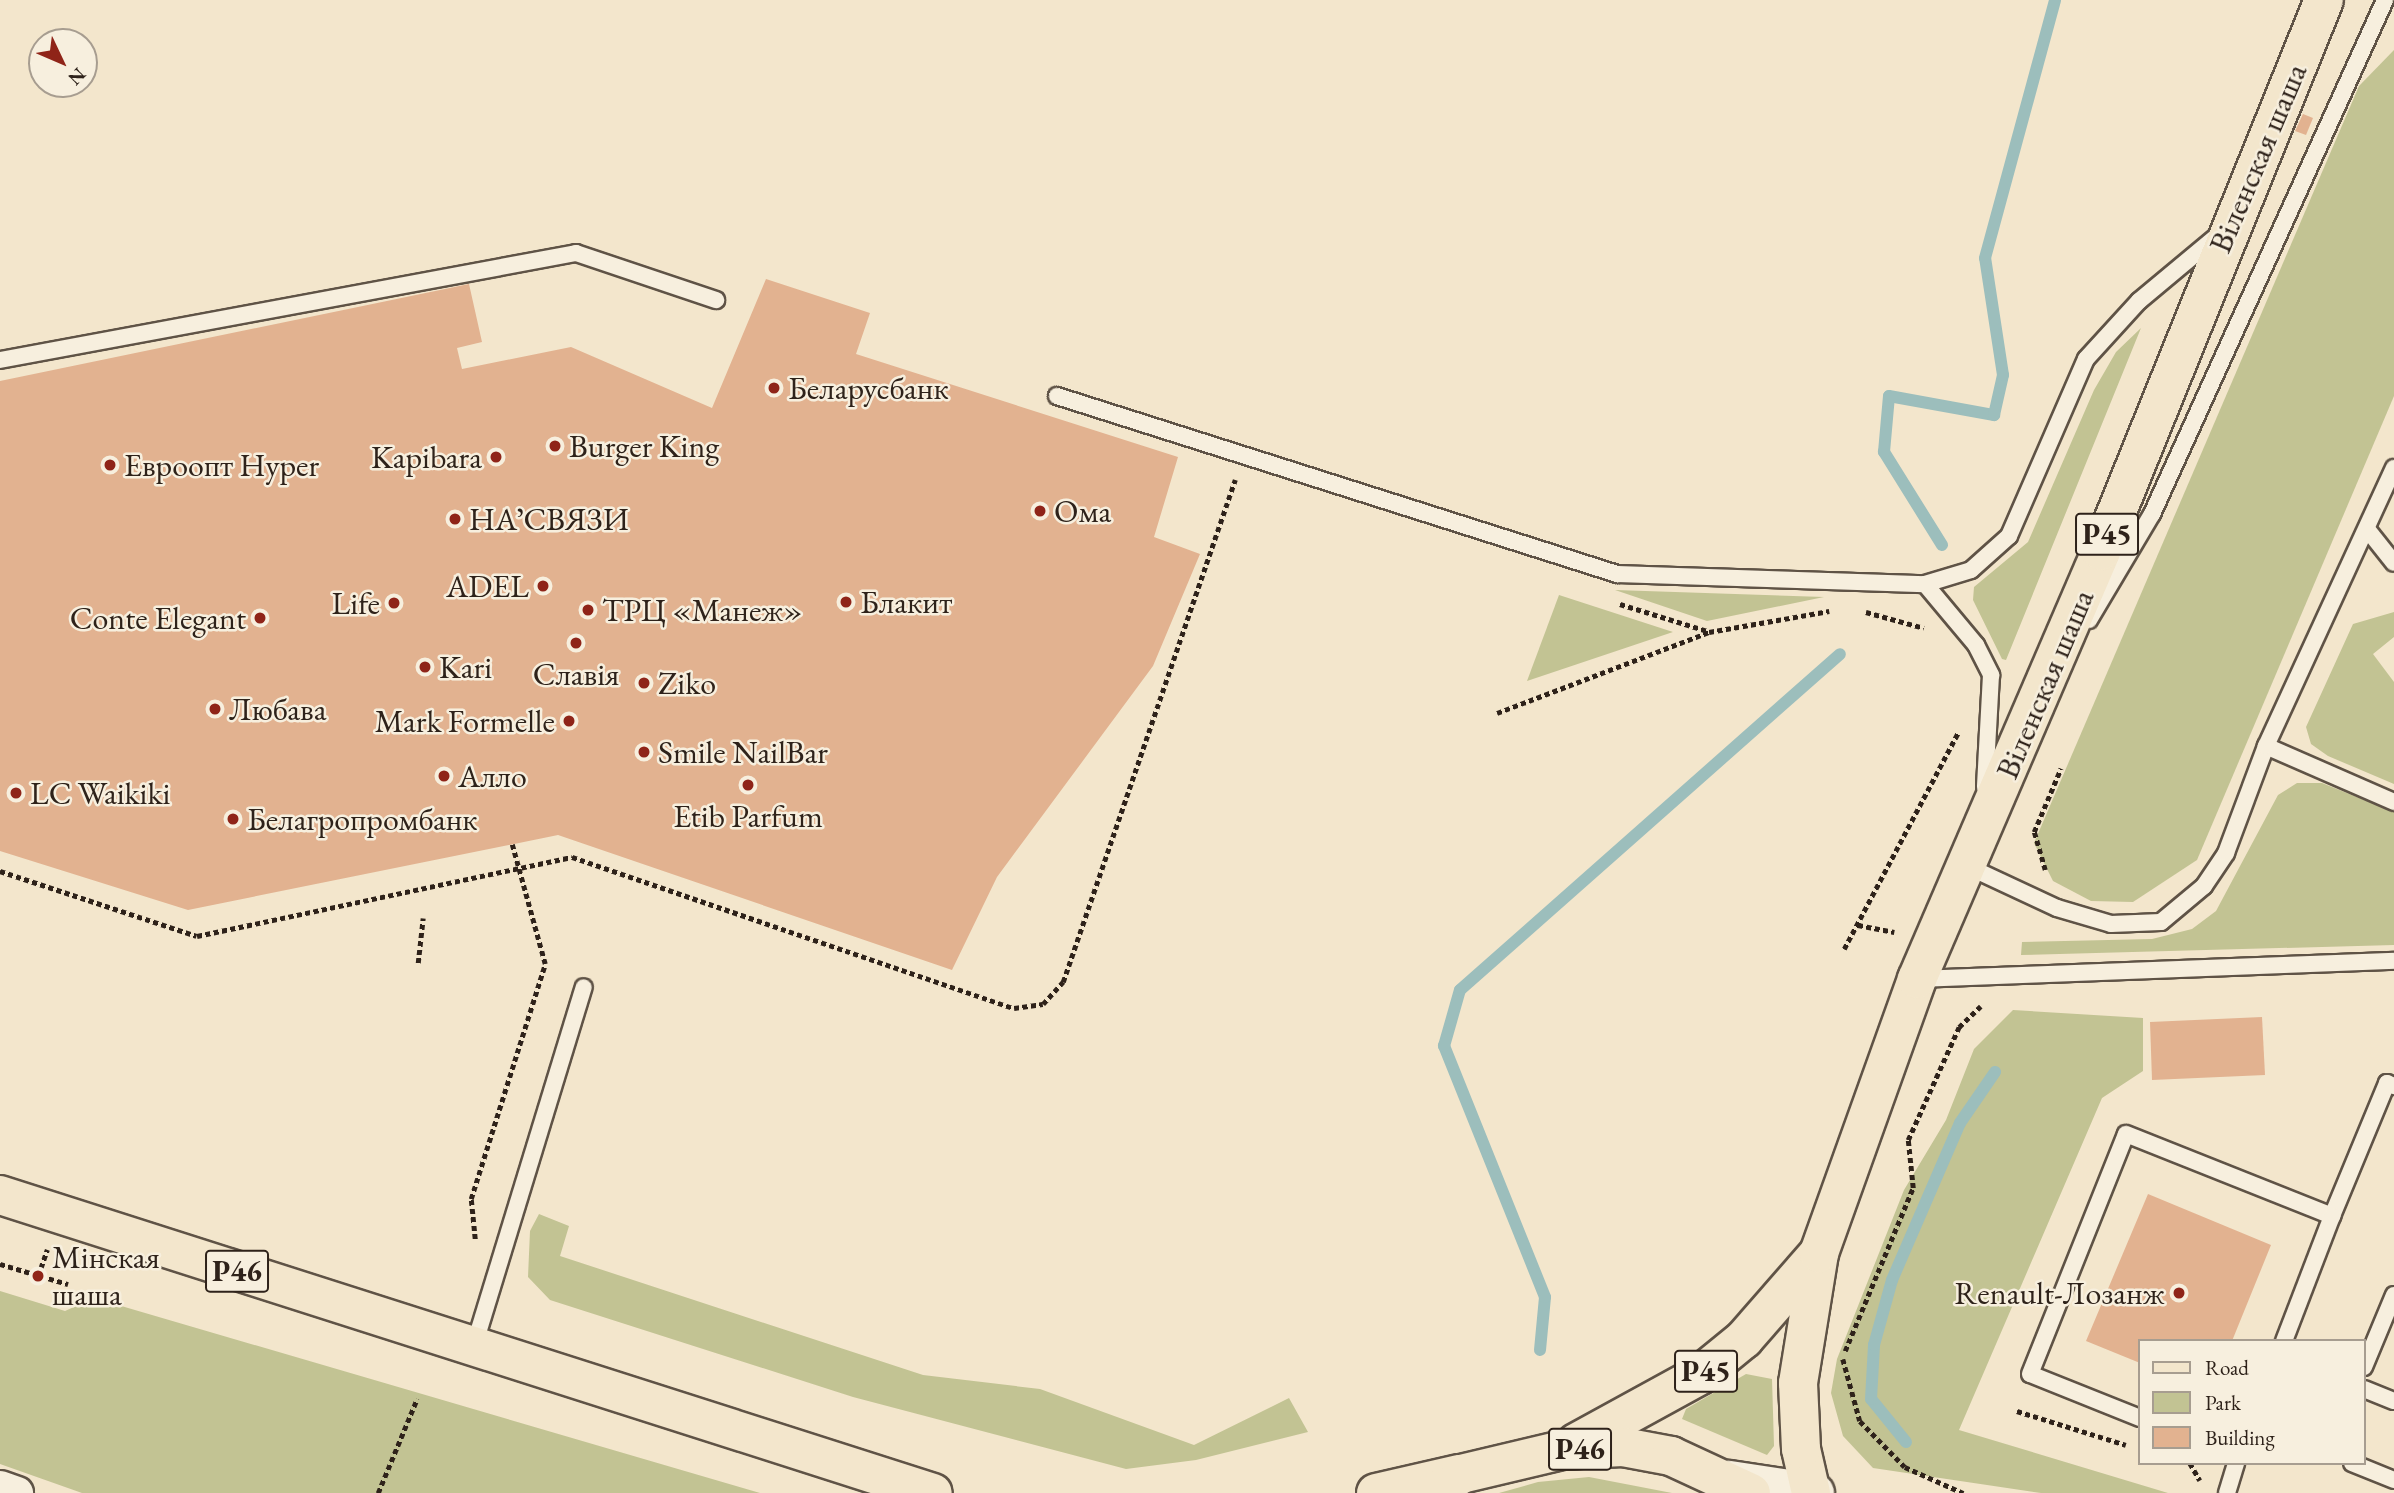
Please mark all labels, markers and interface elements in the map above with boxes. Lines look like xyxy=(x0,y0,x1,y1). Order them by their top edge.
north arrow xyxy=(28,28,98,98)
street label: Віленская шаша xyxy=(2201,58,2315,258)
text: N xyxy=(63,62,91,91)
place label: Беларусбанк xyxy=(788,369,949,407)
marker: Беларусбанк xyxy=(766,380,782,396)
place label: Burger King xyxy=(569,427,719,465)
place label: Kapibara xyxy=(371,438,482,476)
marker: Burger King xyxy=(547,438,563,454)
place label: Евроопт Hyper xyxy=(124,446,319,484)
marker: Kapibara xyxy=(488,449,504,465)
marker: Евроопт Hyper xyxy=(102,457,118,473)
place label: Ома xyxy=(1054,492,1111,530)
place label: НАʼСВЯЗИ xyxy=(469,500,628,538)
marker: Ома xyxy=(1032,503,1048,519)
road number: Р45 xyxy=(2074,508,2140,561)
marker: НАʼСВЯЗИ xyxy=(447,511,463,527)
place label: ADEL xyxy=(446,567,529,605)
marker: ADEL xyxy=(535,578,551,594)
place label: Блакит xyxy=(860,583,952,621)
place label: Life xyxy=(332,584,380,622)
street label: Віленская шаша xyxy=(1988,584,2102,784)
place label: ТРЦ «Манеж» xyxy=(602,591,803,629)
marker: Блакит xyxy=(838,594,854,610)
marker: Life xyxy=(386,595,402,611)
place label: Conte Elegant xyxy=(70,599,246,637)
marker: ТРЦ «Манеж» xyxy=(580,602,596,618)
marker: Conte Elegant xyxy=(252,610,268,626)
marker: Славія xyxy=(568,635,584,651)
place label: Kari xyxy=(439,648,492,686)
place label: Славія xyxy=(533,655,619,693)
marker: Kari xyxy=(417,659,433,675)
place label: Ziko xyxy=(658,664,716,702)
marker: Ziko xyxy=(636,675,652,691)
place label: Любава xyxy=(229,690,326,728)
marker: Любава xyxy=(207,701,223,717)
place label: Mark Formelle xyxy=(375,702,555,740)
marker: Mark Formelle xyxy=(561,713,577,729)
place label: Smile NailBar xyxy=(658,733,828,771)
marker: Smile NailBar xyxy=(636,744,652,760)
place label: Алло xyxy=(458,757,527,795)
marker: Алло xyxy=(436,768,452,784)
place label: LC Waikiki xyxy=(30,774,170,812)
marker: Etib Parfum xyxy=(740,777,756,793)
marker: LC Waikiki xyxy=(8,785,24,801)
place label: Etib Parfum xyxy=(673,797,823,835)
place label: Белагропромбанк xyxy=(247,800,478,838)
marker: Белагропромбанк xyxy=(225,811,241,827)
place label: Мінская шаша xyxy=(52,1239,160,1314)
road number: Р46 xyxy=(204,1245,270,1298)
marker: Мінская шаша xyxy=(30,1268,46,1284)
place label: Renault-Лозанж xyxy=(1954,1274,2165,1312)
marker: Renault-Лозанж xyxy=(2171,1285,2187,1301)
legend xyxy=(2138,1339,2366,1465)
road number: Р45 xyxy=(1673,1344,1739,1398)
text: Road xyxy=(2205,1354,2249,1381)
text: Park xyxy=(2205,1389,2241,1416)
road number: Р46 xyxy=(1547,1422,1613,1476)
text: Building xyxy=(2205,1424,2275,1451)

